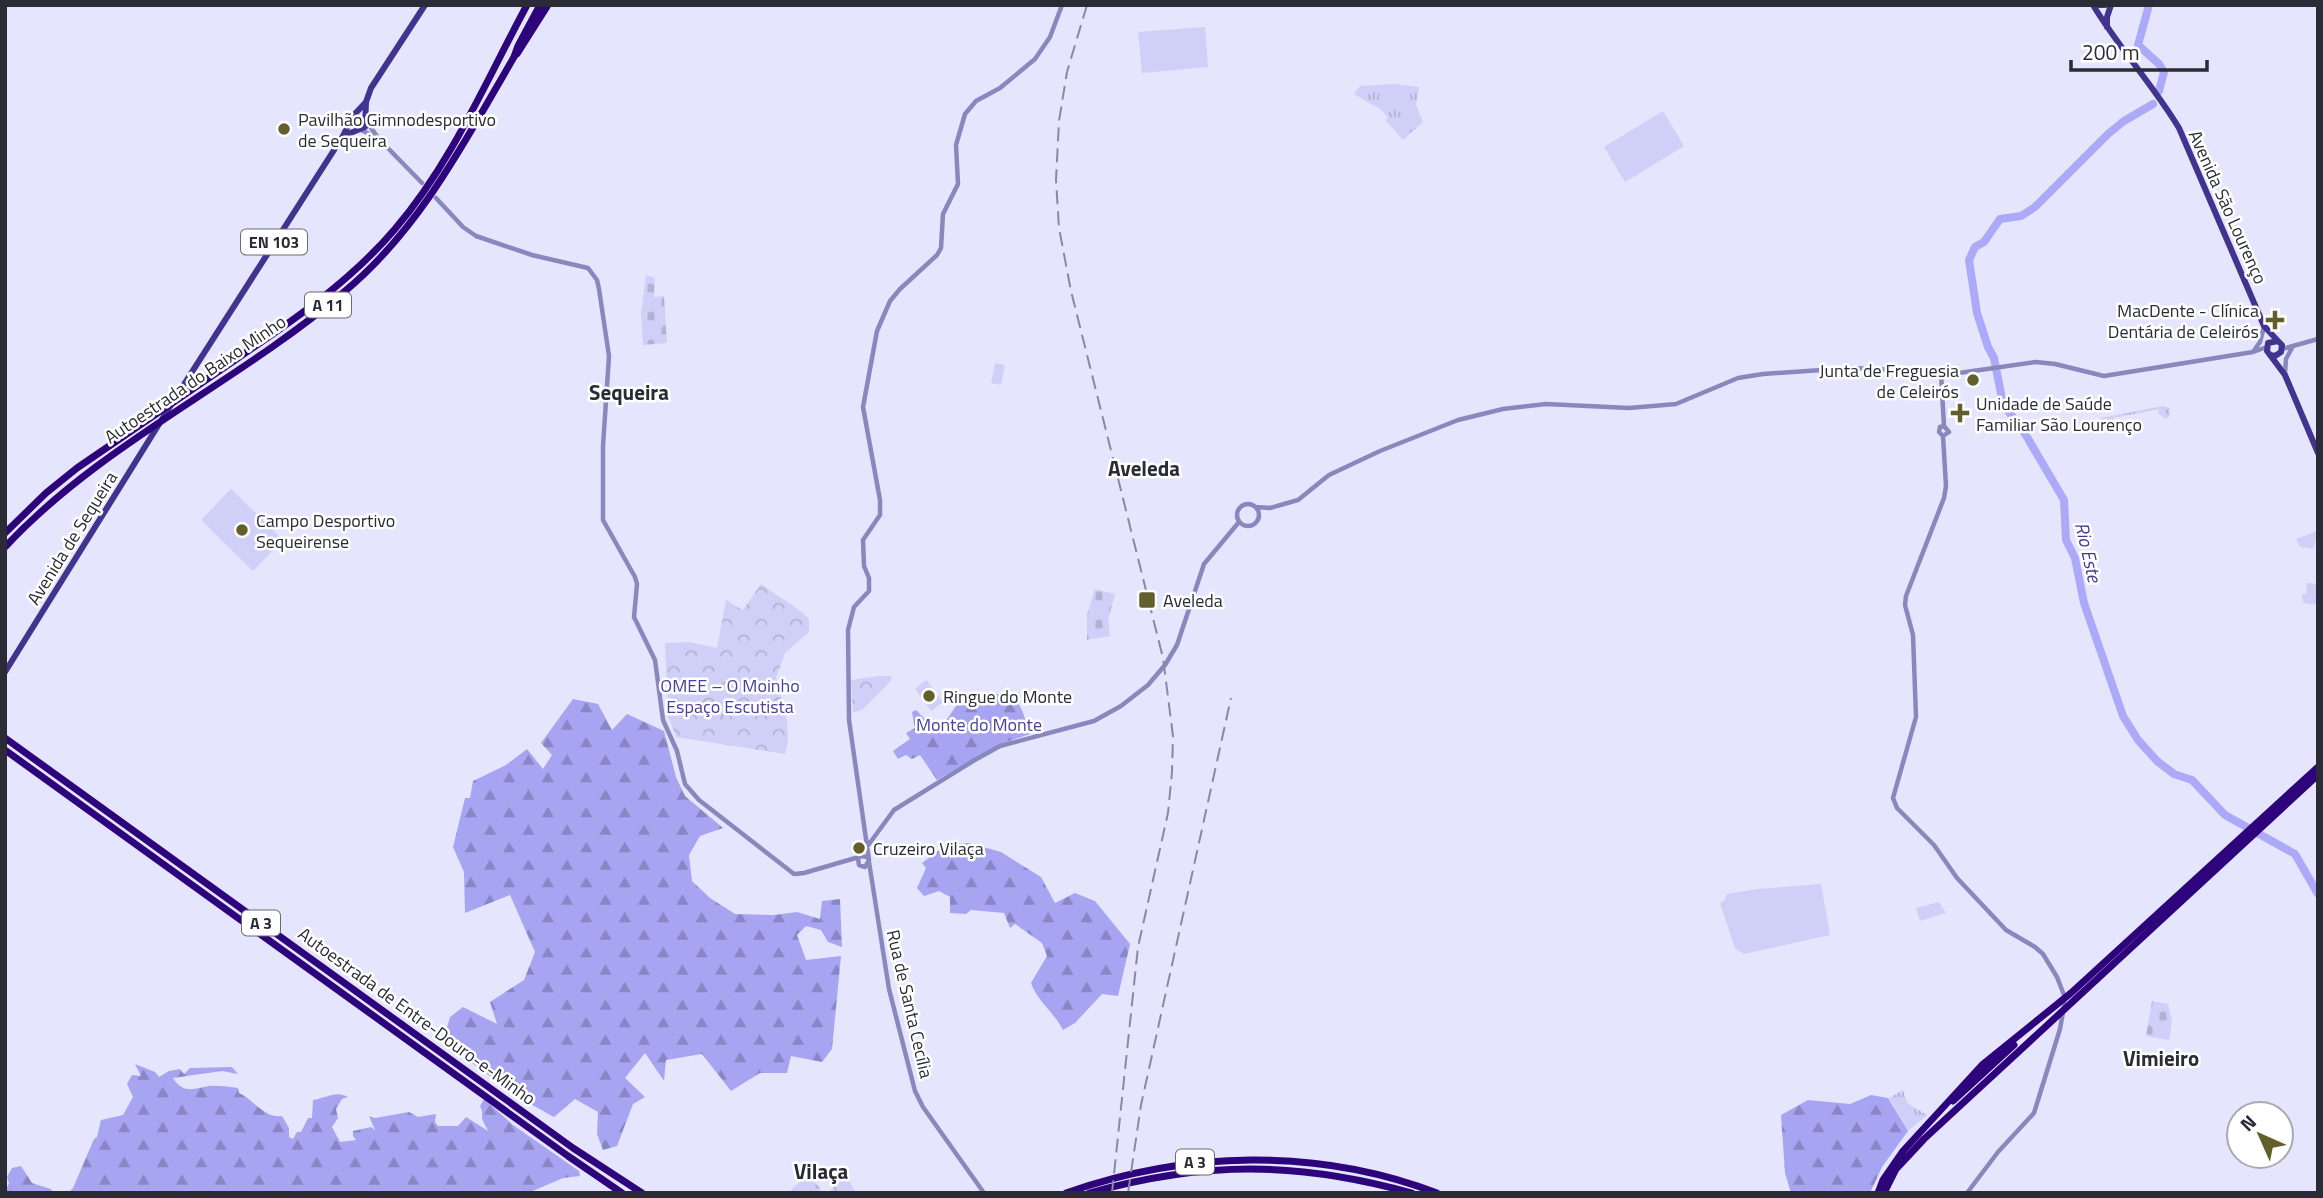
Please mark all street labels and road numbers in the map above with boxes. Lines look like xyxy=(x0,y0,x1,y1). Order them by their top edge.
street label: Avenida São Lourenço xyxy=(2182,126,2274,288)
road number: EN 103 xyxy=(241,230,307,254)
road number: A 11 xyxy=(305,292,351,318)
street label: Autoestrada do Baixo Minho xyxy=(99,308,291,450)
street label: Avenida de Sequeira xyxy=(20,466,124,610)
road number: A 3 xyxy=(242,911,280,936)
street label: Autoestrada de Entre-Douro-e-Minho xyxy=(293,920,541,1112)
street label: Rua de Santa Cecília xyxy=(880,927,940,1081)
road number: A 3 xyxy=(1176,1150,1214,1174)

